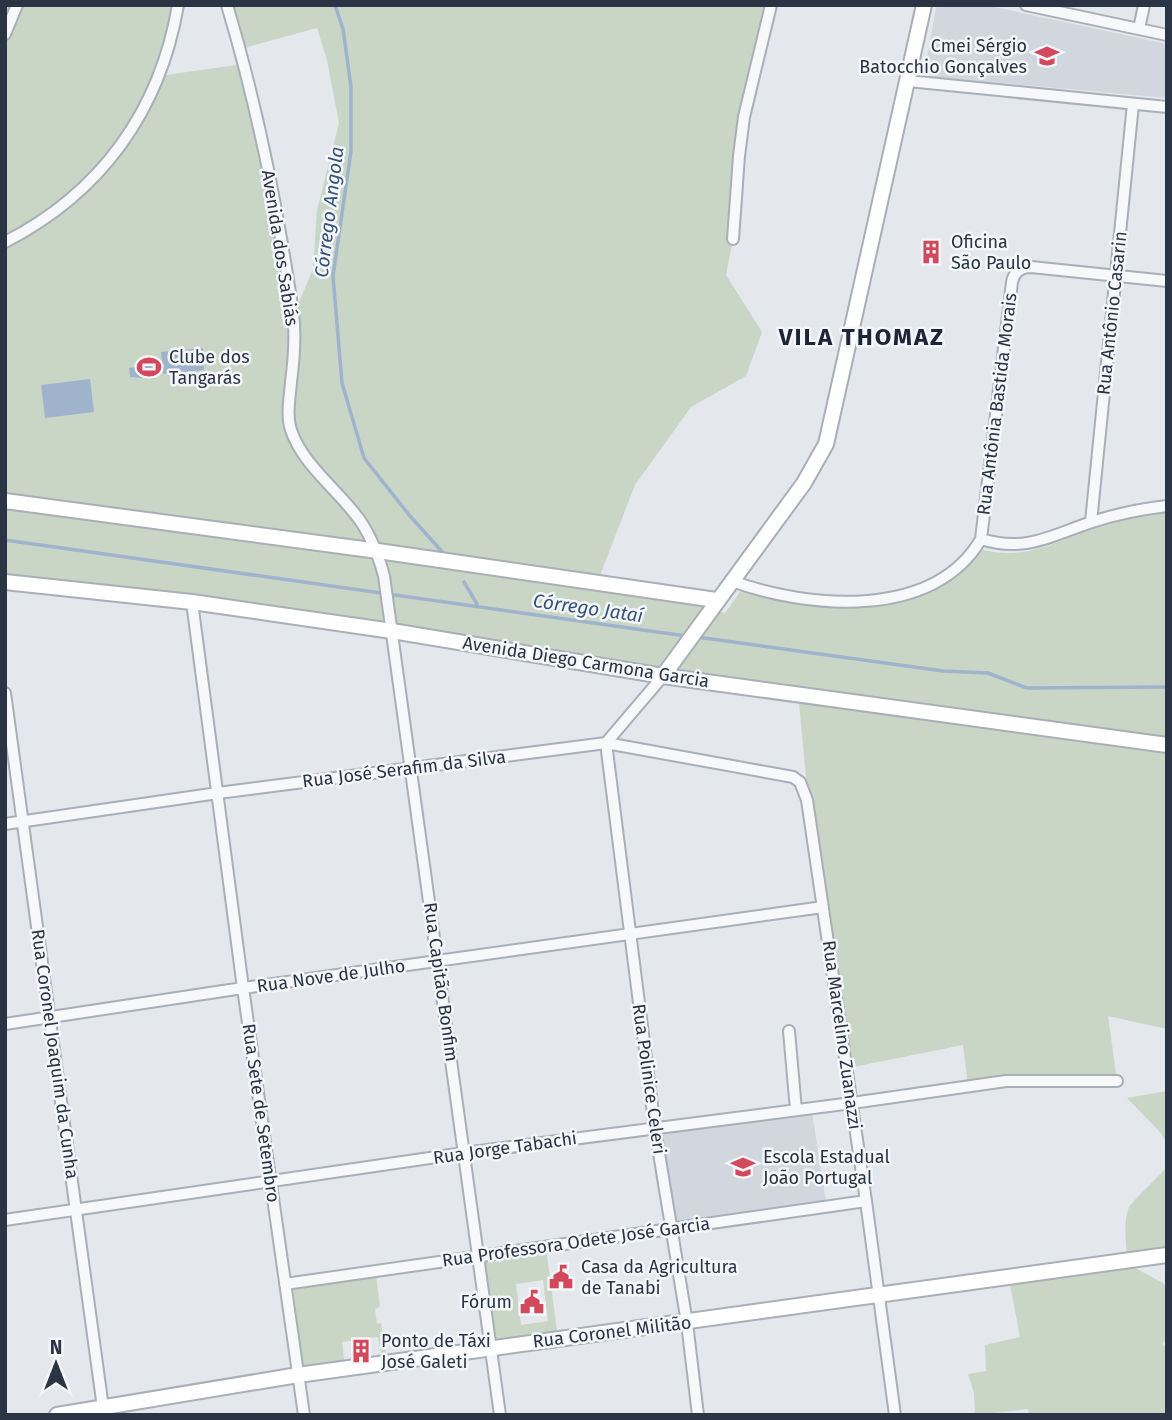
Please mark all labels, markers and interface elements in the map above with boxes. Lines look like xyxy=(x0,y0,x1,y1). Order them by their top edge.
place label: Cmei Sérgio Batocchio Gonçalves xyxy=(859,35,1027,78)
school or university icon: Cmei Sérgio Batocchio Gonçalves xyxy=(1033,42,1061,70)
water label: Córrego Angola xyxy=(310,145,348,279)
street label: Avenida dos Sabiás xyxy=(257,168,303,328)
street label: Rua Antônio Casarin xyxy=(1092,230,1132,396)
place label: Oficina São Paulo xyxy=(951,231,1031,274)
building icon: Oficina São Paulo xyxy=(917,238,945,266)
street label: Rua Antônia Bastida Morais xyxy=(972,292,1022,516)
district label: VILA THOMAZ xyxy=(778,323,945,351)
place label: Clube dos Tangarás xyxy=(169,346,250,389)
sports icon: Clube dos Tangarás xyxy=(135,353,163,381)
water label: Córrego Jataí xyxy=(532,589,646,627)
street label: Avenida Diego Carmona Garcia xyxy=(461,632,711,692)
street label: Rua José Serafim da Silva xyxy=(301,746,507,792)
street label: Rua Capitão Bonfim xyxy=(419,901,463,1063)
street label: Rua Coronel Joaquim da Cunha xyxy=(27,928,83,1180)
street label: Rua Marcelino Zuanazzi xyxy=(818,939,866,1131)
street label: Rua Nove de Julho xyxy=(255,955,407,997)
street label: Rua Polinice Celeri xyxy=(628,1002,670,1156)
street label: Rua Sete de Setembro xyxy=(238,1022,284,1204)
street label: Rua Jorge Tabachi xyxy=(432,1127,578,1169)
place label: Escola Estadual João Portugal xyxy=(763,1146,890,1189)
school or university icon: Escola Estadual João Portugal xyxy=(729,1153,757,1181)
street label: Rua Professora Odete José Garcia xyxy=(441,1212,711,1272)
place label: Casa da Agricultura de Tanabi xyxy=(581,1256,738,1299)
public building icon: Casa da Agricultura de Tanabi xyxy=(547,1263,575,1291)
public building icon: Fórum xyxy=(518,1288,546,1316)
place label: Fórum xyxy=(460,1291,512,1313)
street label: Rua Coronel Militão xyxy=(531,1311,693,1353)
north arrow xyxy=(21,1329,91,1399)
place label: Ponto de Táxi José Galeti xyxy=(381,1330,491,1373)
text: N xyxy=(50,1336,62,1359)
building icon: Ponto de Táxi José Galeti xyxy=(347,1337,375,1365)

